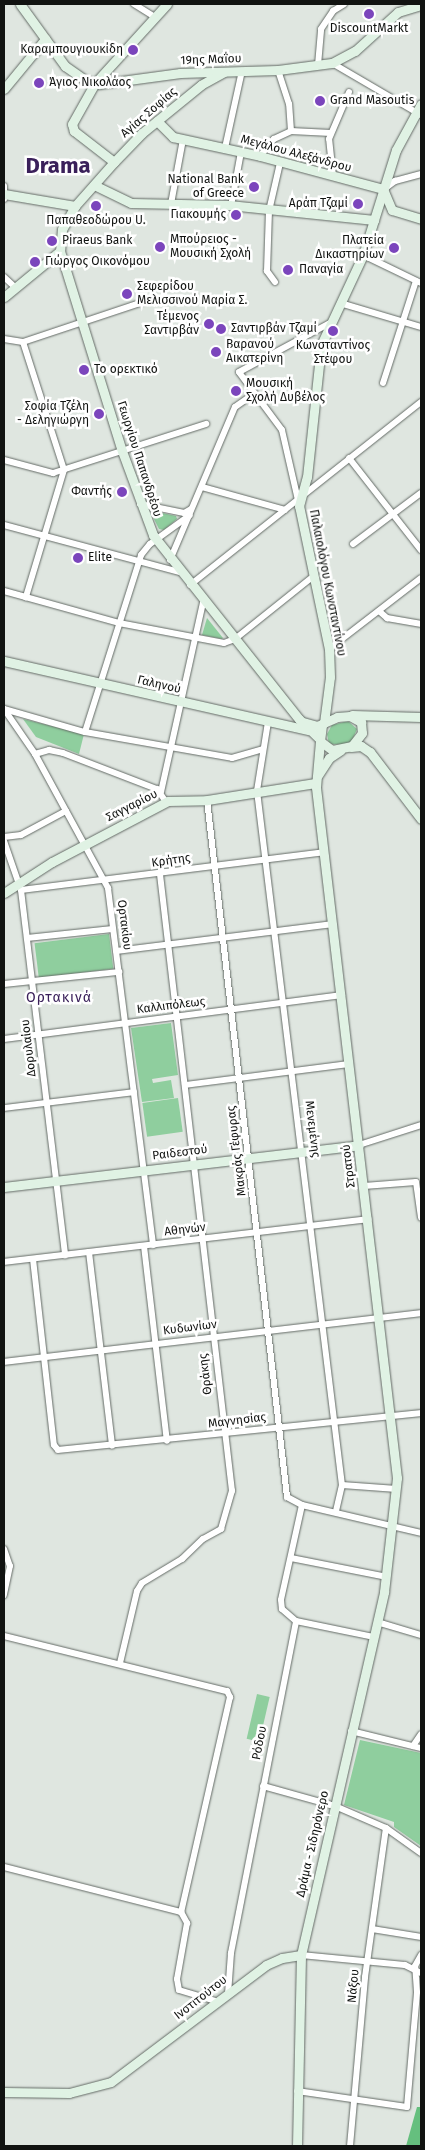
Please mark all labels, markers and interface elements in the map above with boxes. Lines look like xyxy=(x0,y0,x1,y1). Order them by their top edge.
marker: DiscountMarkt xyxy=(363,8,375,20)
place label: DiscountMarkt xyxy=(330,22,408,36)
place label: Καραμπουγιουκίδη xyxy=(20,43,123,57)
marker: Καραμπουγιουκίδη xyxy=(127,44,139,56)
street label: 19ης Μαΐου xyxy=(180,52,242,68)
place label: Άγιος Νικολάος xyxy=(49,76,131,90)
marker: Άγιος Νικολάος xyxy=(33,77,45,89)
street label: Αγίας Σοφίας xyxy=(118,85,180,141)
place label: Grand Masoutis xyxy=(330,94,414,108)
marker: Grand Masoutis xyxy=(314,95,326,107)
street label: Μεγάλου Αλεξάνδρου xyxy=(239,132,353,176)
district label: Drama xyxy=(25,153,91,179)
place label: National Bank of Greece xyxy=(167,173,244,201)
marker: National Bank of Greece xyxy=(248,181,260,193)
place label: Αράπ Τζαμί xyxy=(289,197,348,211)
marker: Αράπ Τζαμί xyxy=(352,198,364,210)
marker: Παπαθεοδώρου U. xyxy=(90,200,102,212)
place label: Γιακουμής xyxy=(171,208,226,222)
marker: Γιακουμής xyxy=(230,209,242,221)
place label: Παπαθεοδώρου U. xyxy=(46,214,146,228)
place label: Μπούρειος - Μουσική Σχολή xyxy=(170,233,251,261)
place label: Piraeus Bank xyxy=(62,234,132,248)
place label: Πλατεία Δικαστηρίων xyxy=(315,234,384,262)
marker: Piraeus Bank xyxy=(46,235,58,247)
marker: Μπούρειος - Μουσική Σχολή xyxy=(154,241,166,253)
marker: Πλατεία Δικαστηρίων xyxy=(388,242,400,254)
place label: Γιώργος Οικονόμου xyxy=(45,255,150,269)
marker: Γιώργος Οικονόμου xyxy=(29,256,41,268)
marker: Παναγία xyxy=(281,263,295,277)
place label: Παναγία xyxy=(299,263,343,277)
place label: Σεφερίδου Μελισσινού Μαρία Σ. xyxy=(137,280,247,308)
marker: Σεφερίδου Μελισσινού Μαρία Σ. xyxy=(121,288,133,300)
place label: Τέμενος Σαντιρβάν xyxy=(144,310,199,338)
marker: Τέμενος Σαντιρβάν xyxy=(203,318,215,330)
place label: Σαντιρβάν Τζαμί xyxy=(231,322,317,336)
marker: Σαντιρβάν Τζαμί xyxy=(215,323,227,335)
marker: Κωνσταντίνος Στέφου xyxy=(327,325,339,337)
place label: Βαρανού Αικατερίνη xyxy=(226,338,283,366)
place label: Κωνσταντίνος Στέφου xyxy=(296,339,370,367)
marker: Βαρανού Αικατερίνη xyxy=(210,346,222,358)
place label: Το ορεκτικό xyxy=(94,363,158,377)
marker: Το ορεκτικό xyxy=(78,364,90,376)
place label: Μουσική Σχολή Δυβέλος xyxy=(246,377,325,405)
marker: Μουσική Σχολή Δυβέλος xyxy=(230,385,242,397)
street label: Γεωργίου Παπανδρέου xyxy=(113,399,165,519)
place label: Σοφία Τζέλη - Δεληγιώργη xyxy=(17,400,89,428)
marker: Σοφία Τζέλη - Δεληγιώργη xyxy=(93,408,105,420)
place label: Φαντής xyxy=(71,485,112,499)
marker: Φαντής xyxy=(116,486,128,498)
street label: Παλαιολόγου Κωνσταντίνου xyxy=(306,508,348,658)
place label: Elite xyxy=(88,551,112,565)
marker: Elite xyxy=(72,552,84,564)
street label: Γαληνού xyxy=(136,673,182,697)
street label: Σαγγαρίου xyxy=(104,787,160,825)
street label: Κρήτης xyxy=(151,851,191,871)
street label: Ορτακίου xyxy=(114,899,134,951)
district label: Ορτακινά xyxy=(25,990,93,1006)
street label: Καλλιπόλεως xyxy=(136,995,206,1017)
street label: Δορυλαίου xyxy=(18,1018,40,1078)
street label: Μενεμένης xyxy=(301,1100,323,1158)
street label: Μακράς Γέφυρας xyxy=(224,1105,250,1197)
street label: Ραιδεστού xyxy=(152,1142,208,1164)
street label: Στρατού xyxy=(339,1144,359,1188)
street label: Αθηνών xyxy=(163,1220,207,1240)
street label: Κυδωνίων xyxy=(162,1318,218,1338)
street label: Θράκης xyxy=(196,1353,216,1395)
street label: Μαγνησίας xyxy=(207,1410,267,1432)
street label: Ρόδου xyxy=(250,1725,270,1761)
street label: Δράμα - Σιδηρόνερο xyxy=(294,1789,332,1899)
street label: Νάξου xyxy=(345,1968,363,2004)
street label: Ινστιτούτου xyxy=(172,1973,230,2023)

